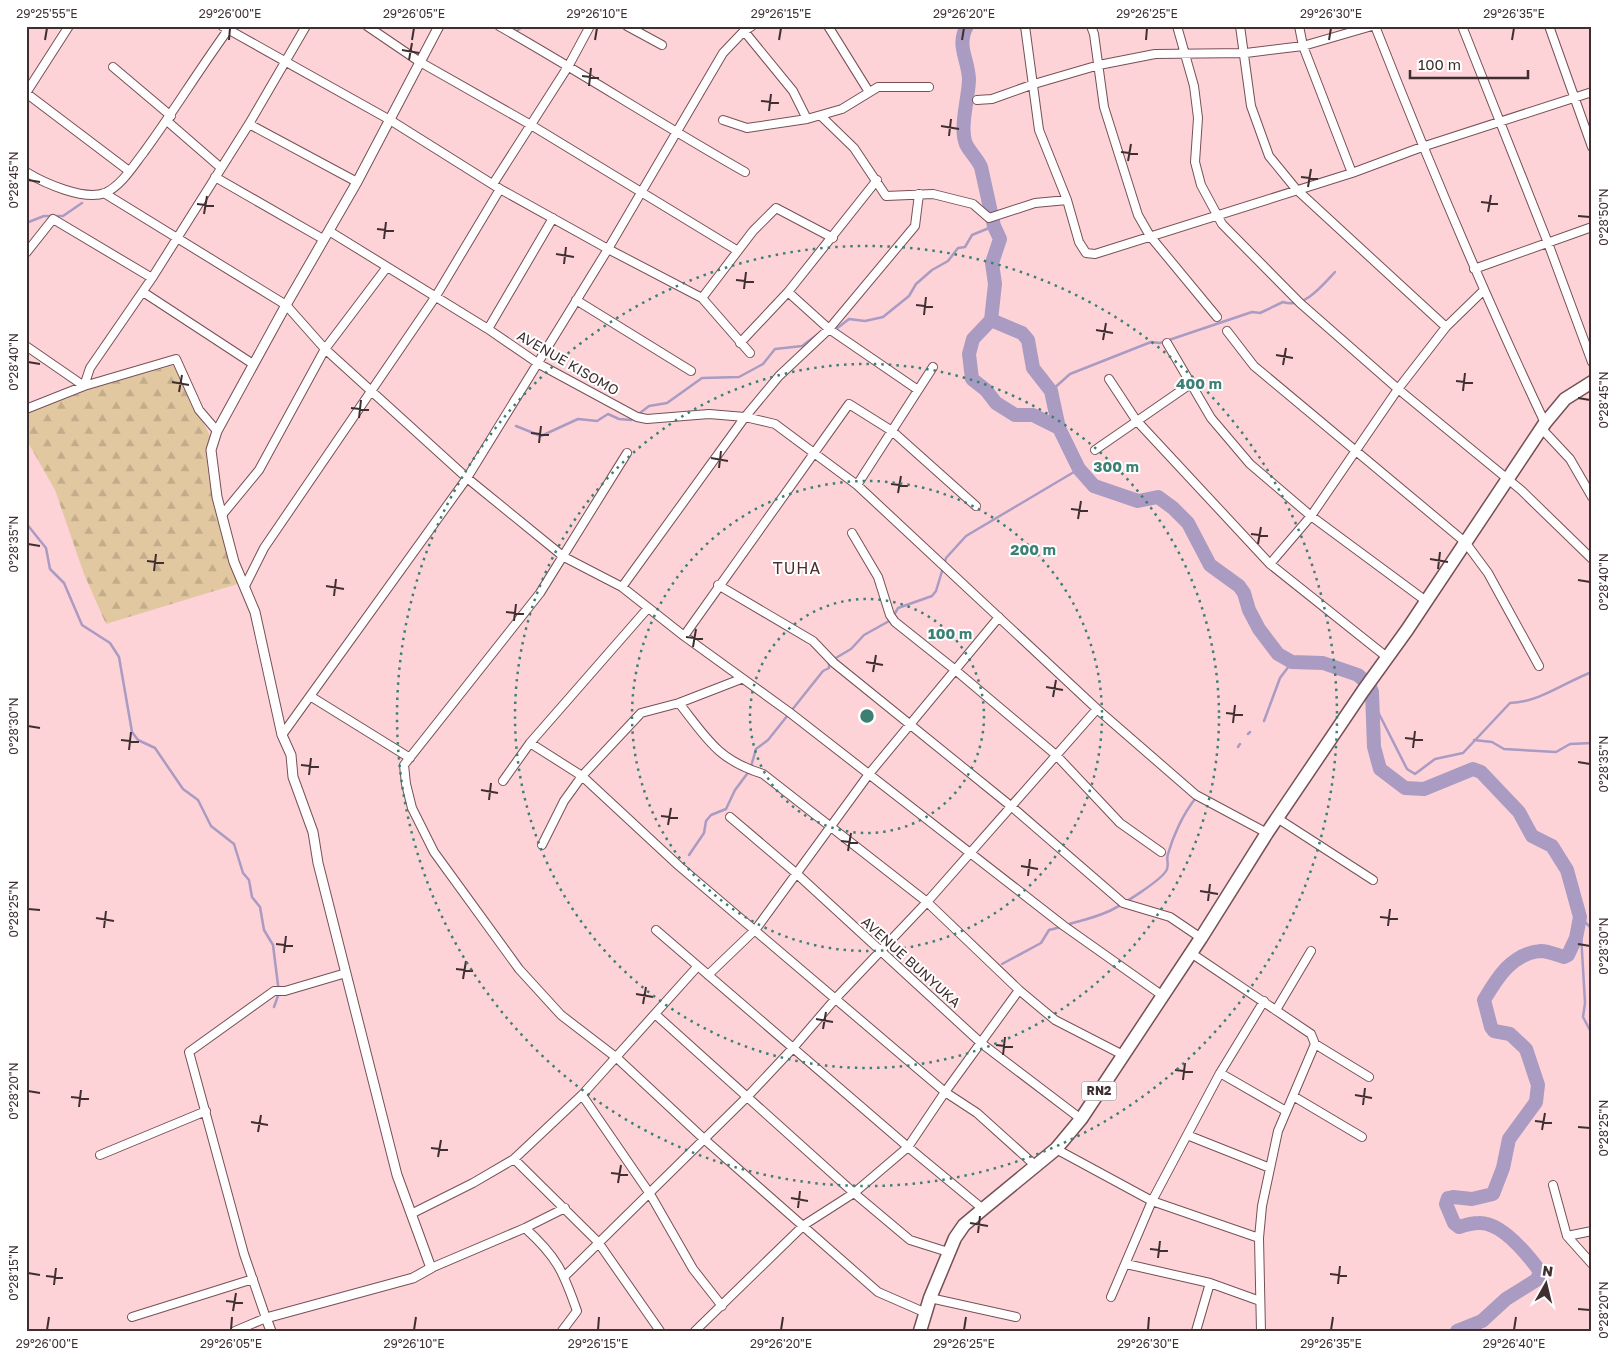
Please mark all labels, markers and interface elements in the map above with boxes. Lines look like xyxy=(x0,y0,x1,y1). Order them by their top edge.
text: 29°25'55"E xyxy=(16,6,78,21)
text: 29°26'00"E xyxy=(199,6,261,21)
text: 29°26'05"E xyxy=(383,6,445,21)
text: 29°26'10"E xyxy=(566,6,628,21)
text: 29°26'15"E xyxy=(751,6,811,21)
text: 29°26'20"E xyxy=(933,6,995,21)
text: 29°26'25"E xyxy=(1116,6,1178,21)
text: 29°26'30"E xyxy=(1300,6,1362,21)
text: 29°26'35"E xyxy=(1483,6,1545,21)
scale bar xyxy=(1410,48,1528,80)
text: 100 m xyxy=(1418,55,1461,73)
text: 0°28'45"N xyxy=(6,151,21,209)
text: 0°28'50"N xyxy=(1596,188,1611,246)
street label: AVENUE KISOMO xyxy=(514,327,622,399)
text: 0°28'40"N xyxy=(6,333,21,391)
text: 0°28'45"N xyxy=(1596,371,1611,429)
text: 400 m xyxy=(1176,374,1222,392)
text: 300 m xyxy=(1093,457,1139,475)
text: 0°28'35"N xyxy=(6,516,21,572)
text: 200 m xyxy=(1010,540,1056,558)
text: 0°28'40"N xyxy=(1596,553,1611,611)
district label: TUHA xyxy=(773,558,821,578)
text: 100 m xyxy=(928,624,972,642)
text: 0°28'30"N xyxy=(6,697,21,755)
centre of rings xyxy=(858,707,876,725)
text: 0°28'35"N xyxy=(1596,736,1611,792)
text: 0°28'25"N xyxy=(6,881,21,937)
street label: AVENUE BUNYUKA xyxy=(858,913,965,1011)
text: 0°28'30"N xyxy=(1596,917,1611,975)
text: 0°28'20"N xyxy=(6,1062,21,1120)
road number: RN2 xyxy=(1082,1082,1116,1100)
text: 0°28'25"N xyxy=(1596,1100,1611,1156)
text: 0°28'15"N xyxy=(6,1245,21,1301)
north arrow xyxy=(1520,1260,1570,1310)
text: N xyxy=(1541,1261,1554,1280)
text: 0°28'20"N xyxy=(1596,1281,1611,1339)
text: 29°26'00"E xyxy=(16,1336,78,1351)
text: 29°26'05"E xyxy=(200,1336,262,1351)
text: 29°26'10"E xyxy=(383,1336,445,1351)
text: 29°26'15"E xyxy=(568,1336,628,1351)
text: 29°26'20"E xyxy=(750,1336,812,1351)
text: 29°26'25"E xyxy=(933,1336,995,1351)
text: 29°26'30"E xyxy=(1117,1336,1179,1351)
text: 29°26'35"E xyxy=(1300,1336,1362,1351)
text: 29°26'40"E xyxy=(1483,1336,1545,1351)

